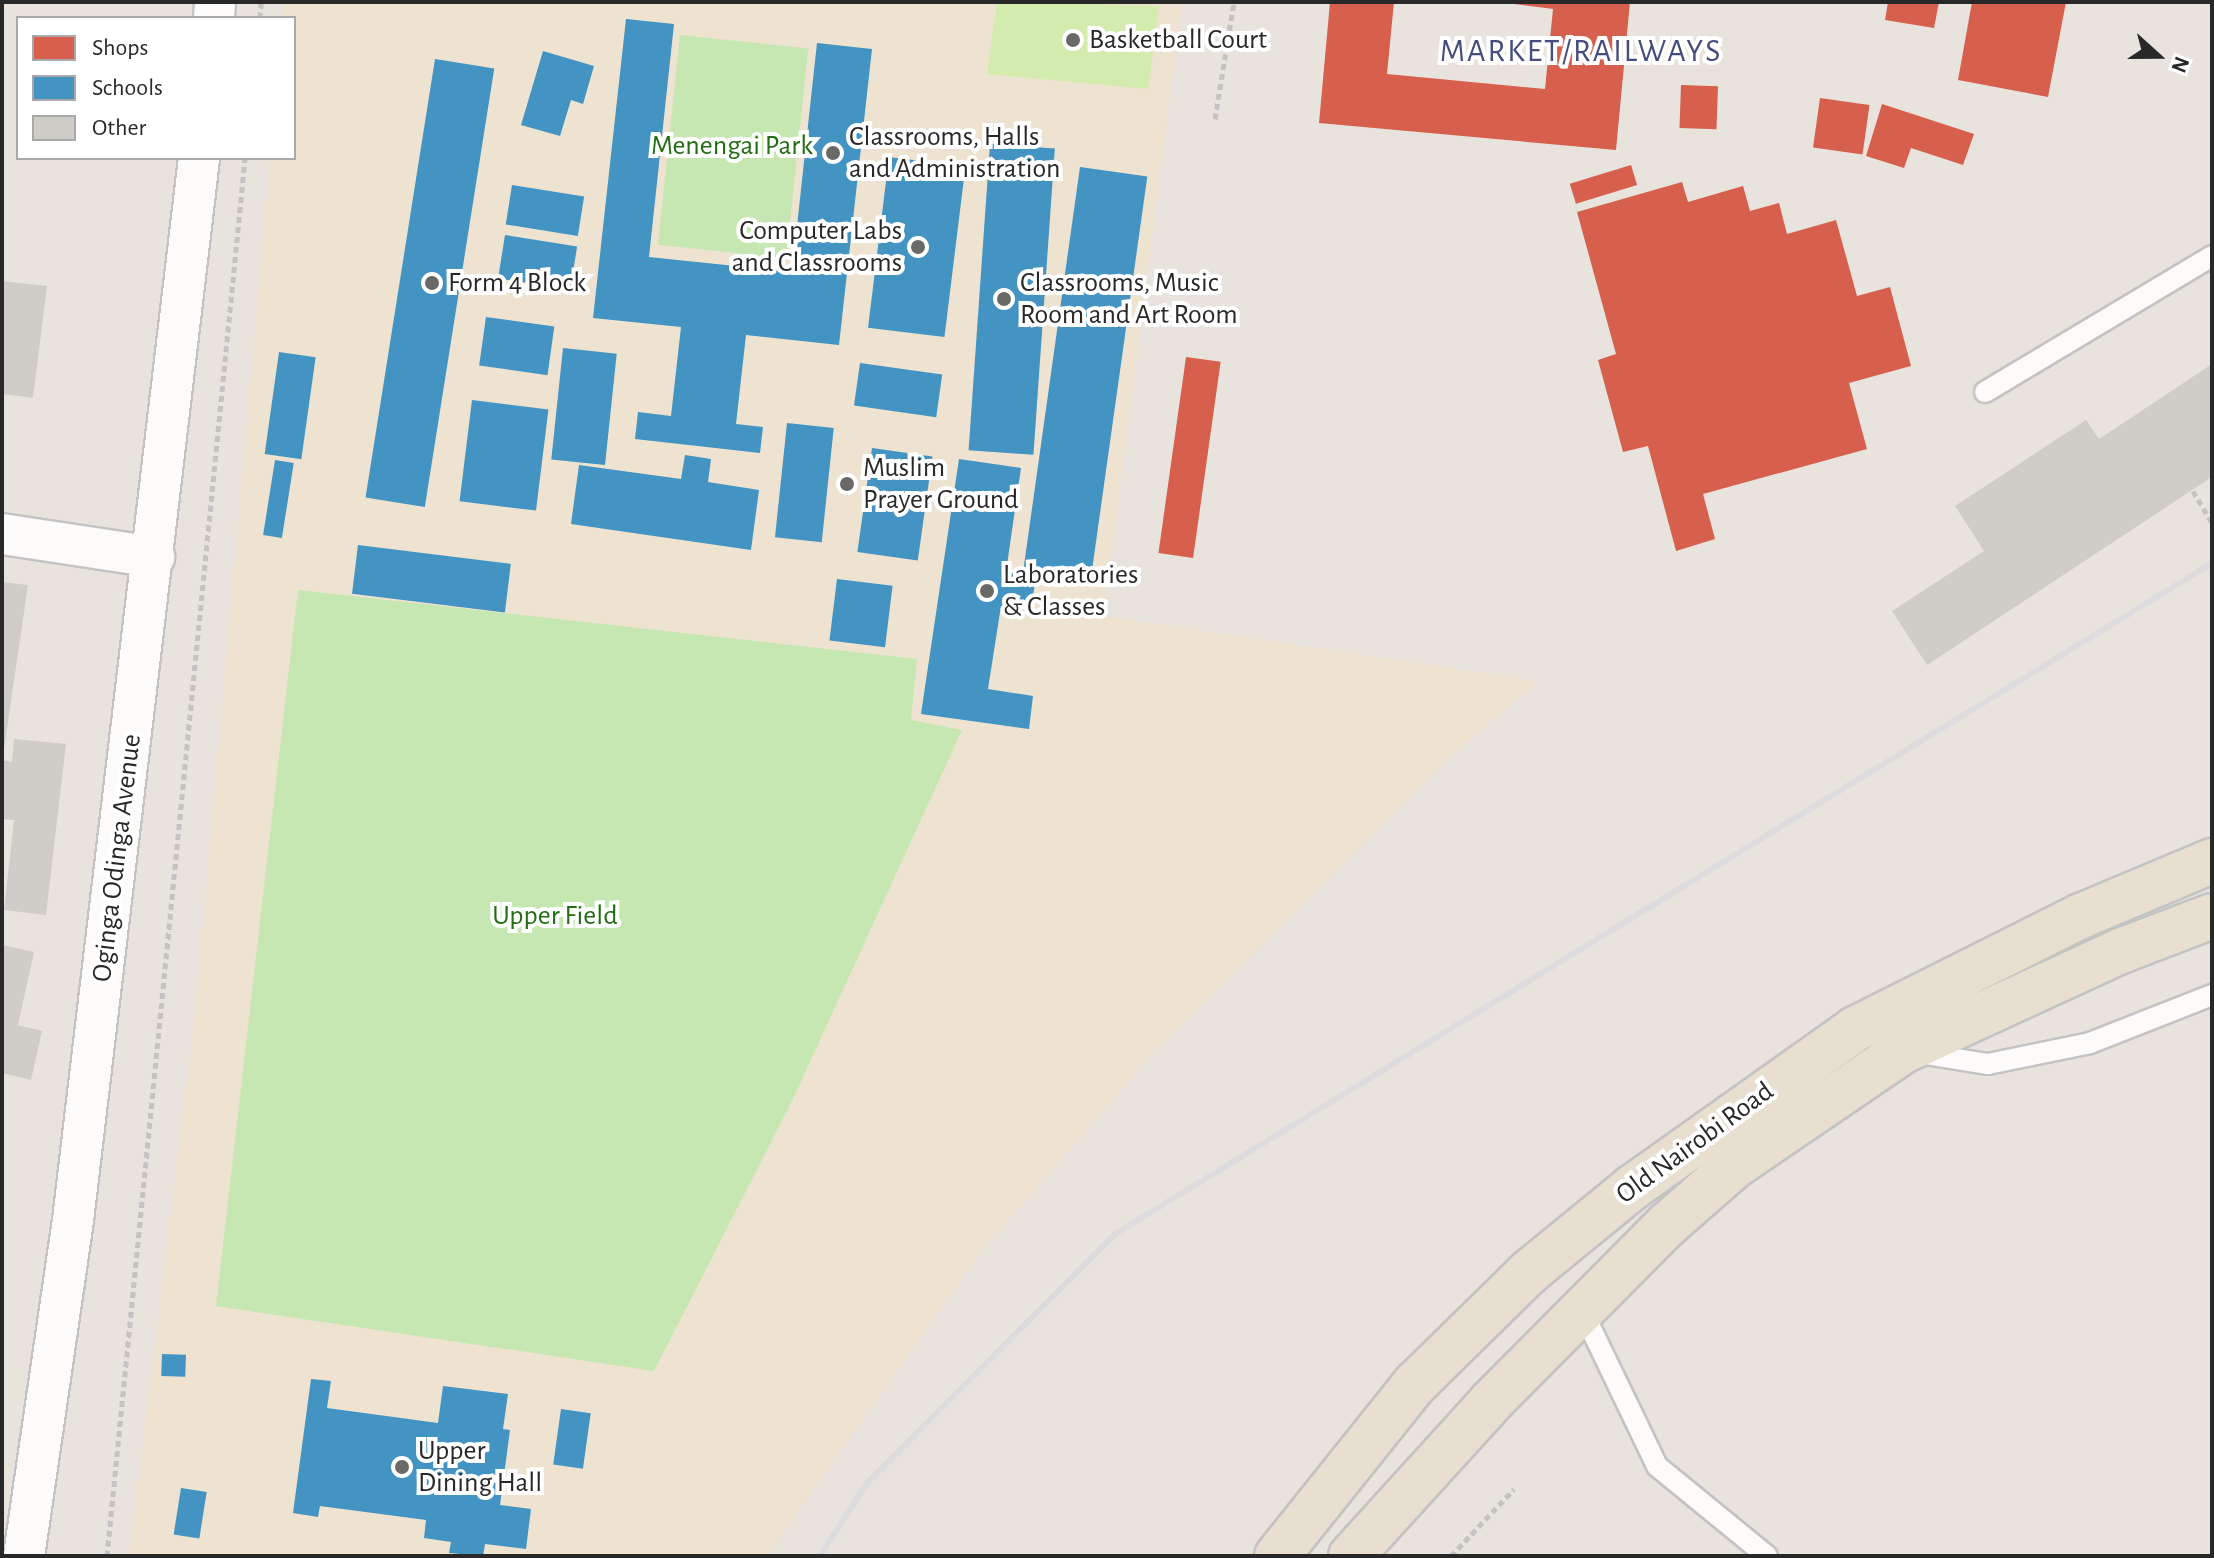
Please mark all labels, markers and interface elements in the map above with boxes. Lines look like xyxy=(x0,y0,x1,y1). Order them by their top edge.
legend xyxy=(16,16,296,160)
north arrow xyxy=(2118,16,2198,96)
place label: Basketball Court xyxy=(1089,23,1267,57)
marker: Basketball Court xyxy=(1064,31,1082,49)
district label: MARKET/RAILWAYS xyxy=(1440,32,1722,70)
text: Shops xyxy=(92,36,148,60)
text: N xyxy=(2167,54,2193,76)
text: Schools xyxy=(92,76,163,100)
text: Other xyxy=(92,116,146,140)
place label: Classrooms, Halls and Administration xyxy=(849,120,1060,186)
park label: Menengai Park xyxy=(651,129,813,163)
marker: Classrooms, Halls and Administration xyxy=(824,144,842,162)
place label: Computer Labs and Classrooms xyxy=(732,214,902,280)
marker: Computer Labs and Classrooms xyxy=(909,238,927,256)
place label: Form 4 Block xyxy=(448,266,586,300)
place label: Classrooms, Music Room and Art Room xyxy=(1020,266,1238,332)
marker: Form 4 Block xyxy=(423,274,441,292)
marker: Classrooms, Music Room and Art Room xyxy=(995,290,1013,308)
place label: Muslim Prayer Ground xyxy=(863,451,1019,517)
marker: Muslim Prayer Ground xyxy=(838,475,856,493)
place label: Laboratories & Classes xyxy=(1003,558,1138,624)
marker: Laboratories & Classes xyxy=(978,582,996,600)
street label: Oginga Odinga Avenue xyxy=(85,732,149,984)
park label: Upper Field xyxy=(492,899,618,933)
street label: Old Nairobi Road xyxy=(1610,1075,1780,1211)
place label: Upper Dining Hall xyxy=(418,1434,542,1500)
marker: Upper Dining Hall xyxy=(393,1458,411,1476)

